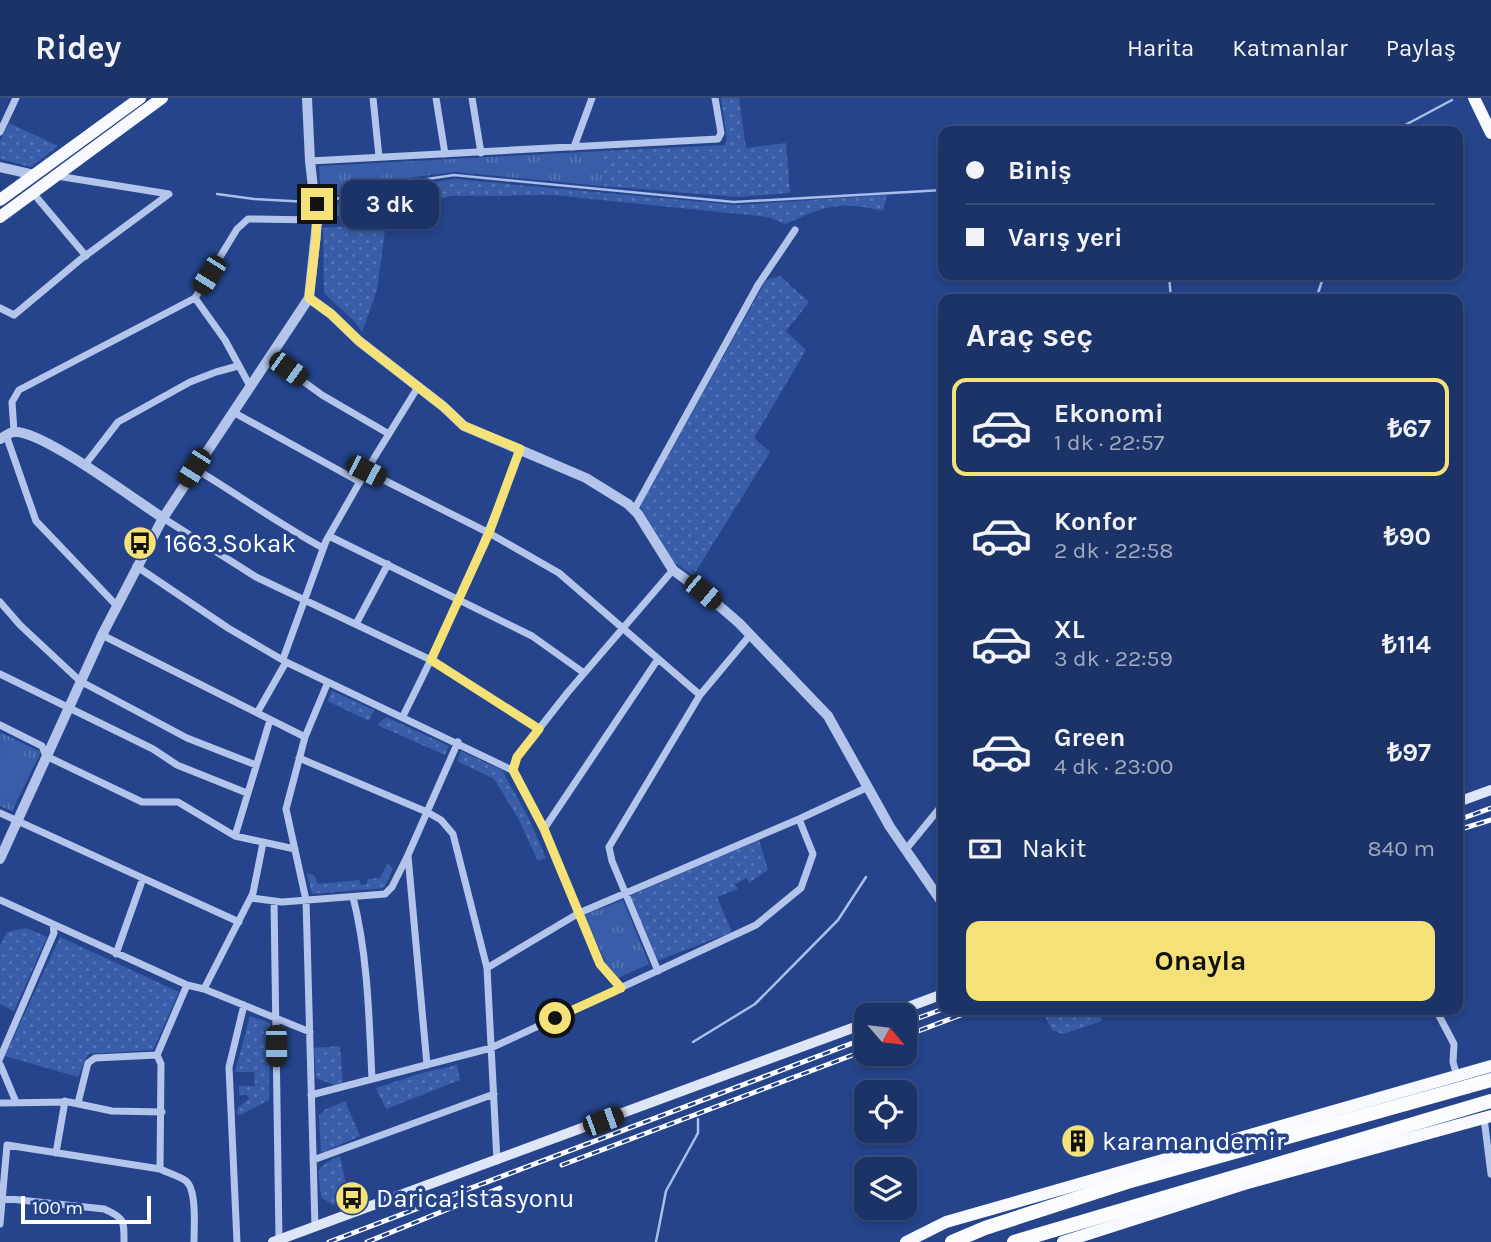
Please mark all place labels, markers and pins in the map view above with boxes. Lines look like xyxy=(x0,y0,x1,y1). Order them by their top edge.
bus stop icon: 1663.Sokak xyxy=(121,524,159,562)
place label: 1663.Sokak xyxy=(164,528,296,559)
building icon: karaman demir xyxy=(1059,1122,1097,1160)
place label: karaman demir xyxy=(1102,1126,1286,1157)
bus stop icon: Darica İstasyonu xyxy=(333,1179,371,1217)
place label: Darica İstasyonu xyxy=(376,1183,574,1214)

